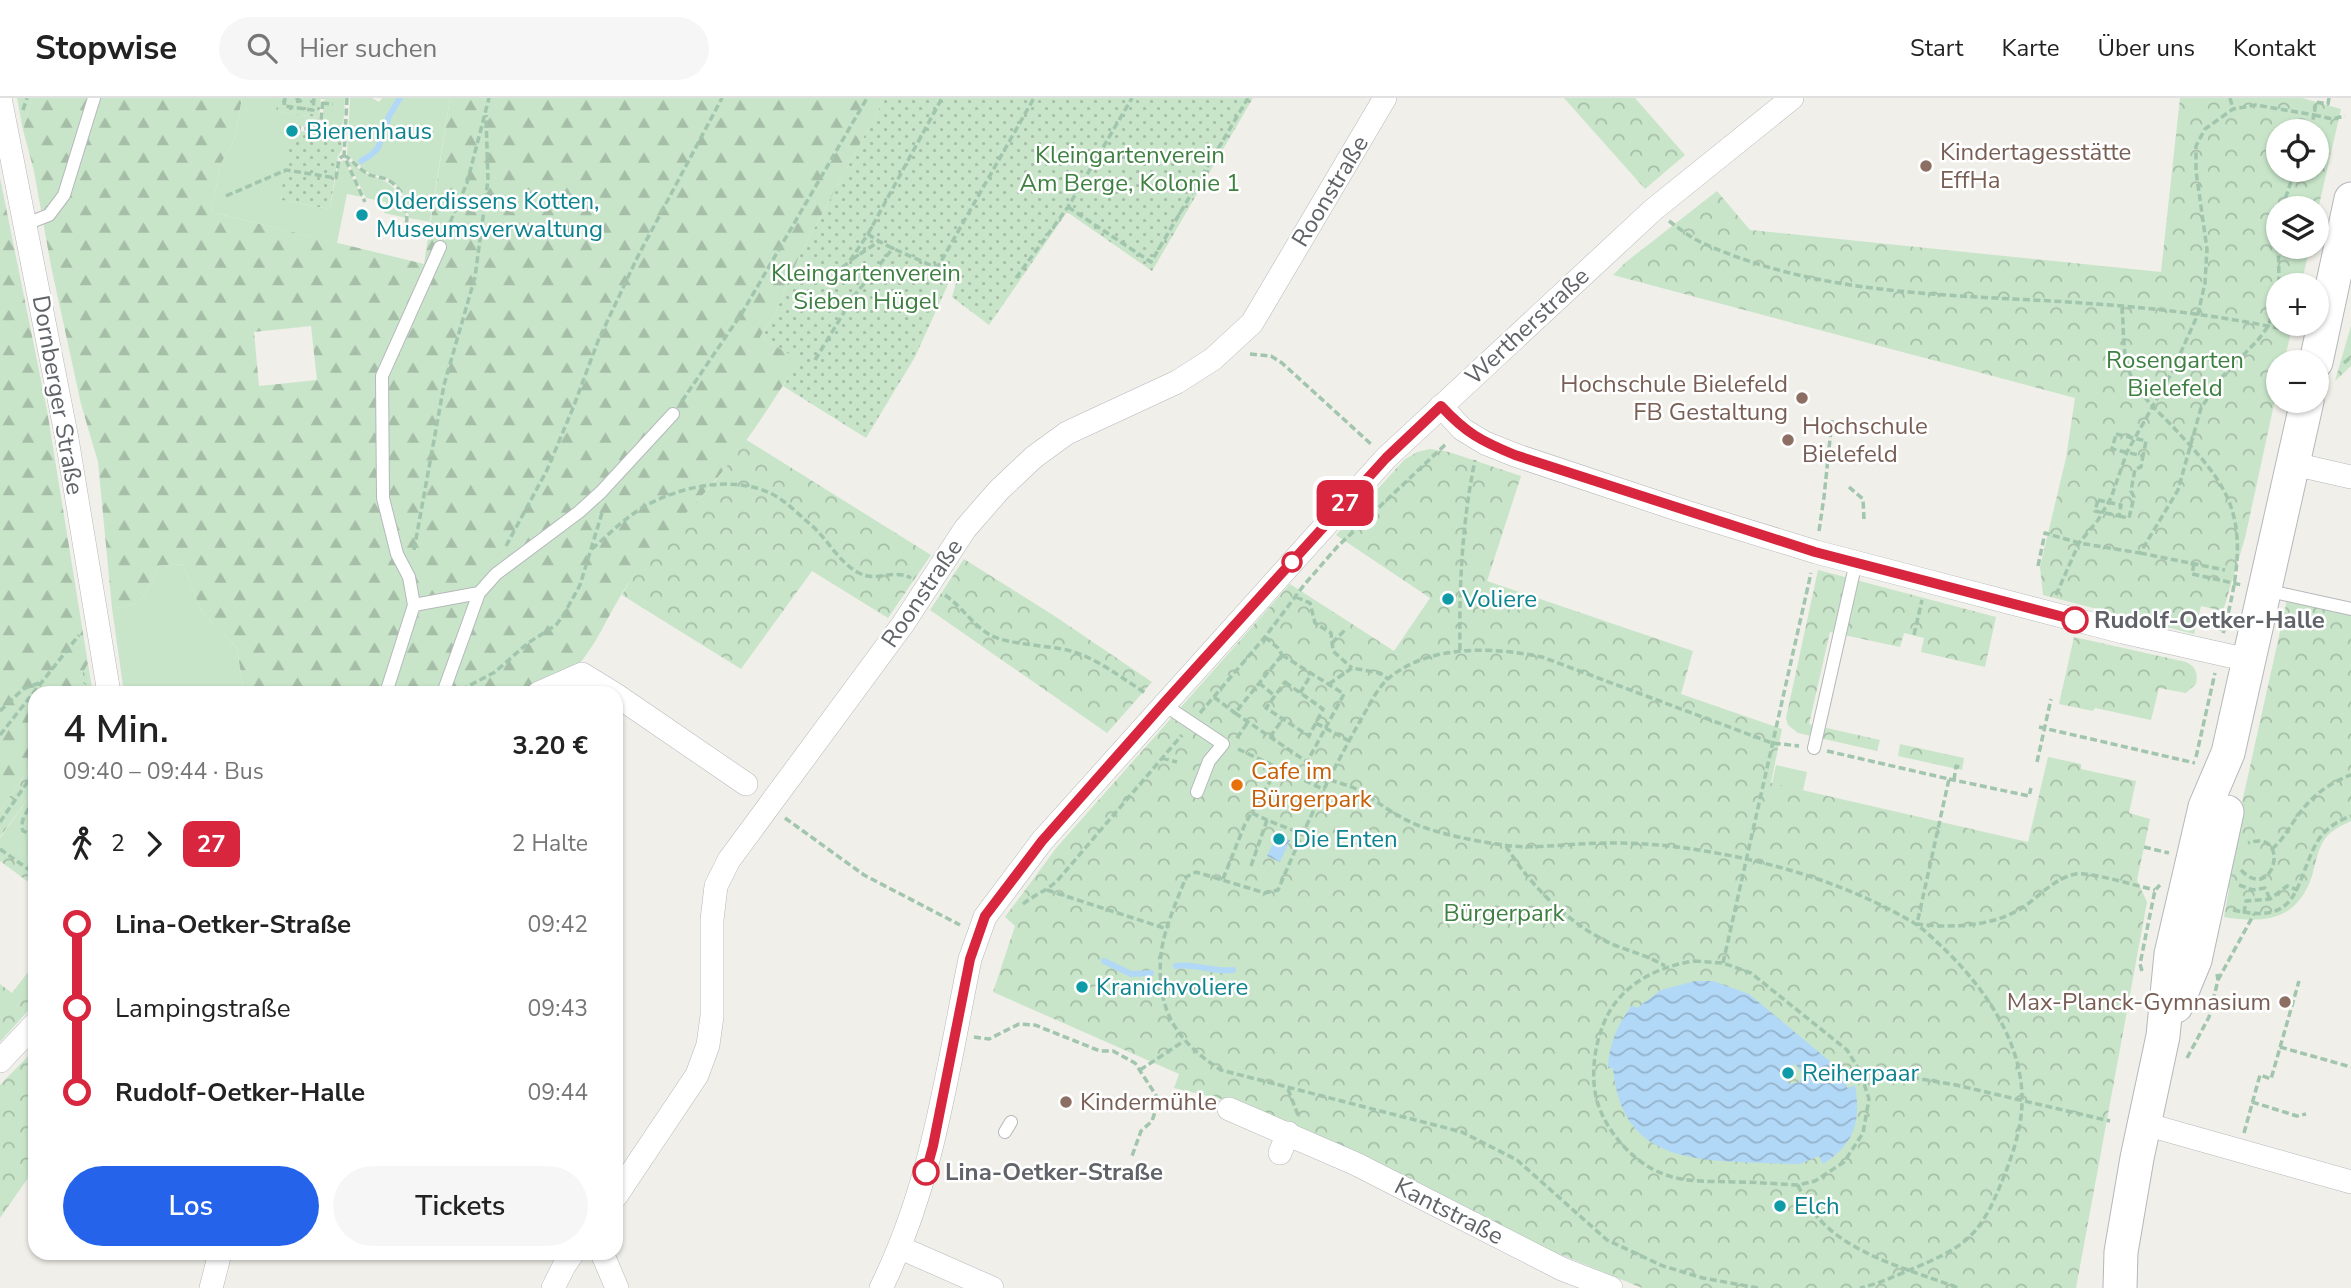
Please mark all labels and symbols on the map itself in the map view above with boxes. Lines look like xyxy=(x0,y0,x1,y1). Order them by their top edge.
place label: Bienenhaus xyxy=(306,115,432,147)
marker: Bienenhaus xyxy=(284,123,300,139)
street label: Roonstraße xyxy=(1284,129,1376,253)
place label: Kindertagesstätte EffHa xyxy=(1940,136,2131,196)
park label: Kleingartenverein Am Berge, Kolonie 1 xyxy=(1019,139,1241,199)
marker: Kindertagesstätte EffHa xyxy=(1918,158,1934,174)
place label: Olderdissens Kotten, Museumsverwaltung xyxy=(376,185,603,245)
marker: Olderdissens Kotten, Museumsverwaltung xyxy=(354,207,370,223)
park label: Kleingartenverein Sieben Hügel xyxy=(771,257,961,317)
street label: Wertherstraße xyxy=(1458,260,1596,392)
street label: Dornberger Straße xyxy=(25,293,91,497)
park label: Rosengarten Bielefeld xyxy=(2106,344,2244,404)
place label: Hochschule Bielefeld FB Gestaltung xyxy=(1560,368,1788,428)
marker: Hochschule Bielefeld FB Gestaltung xyxy=(1794,390,1810,406)
place label: Hochschule Bielefeld xyxy=(1802,410,1928,470)
marker: Hochschule Bielefeld xyxy=(1780,432,1796,448)
line badge: 27 xyxy=(1314,480,1376,526)
street label: Roonstraße xyxy=(874,532,970,654)
unlabelled marker xyxy=(1282,552,1302,572)
place label: Voliere xyxy=(1461,583,1537,615)
marker: Voliere xyxy=(1440,591,1456,607)
place label: Rudolf-Oetker-Halle xyxy=(2094,604,2325,636)
marker: Rudolf-Oetker-Halle xyxy=(2062,607,2088,633)
place label: Cafe im Bürgerpark xyxy=(1251,755,1373,815)
marker: Cafe im Bürgerpark xyxy=(1229,777,1245,793)
place label: Die Enten xyxy=(1293,823,1398,855)
marker: Die Enten xyxy=(1271,831,1287,847)
park label: Bürgerpark xyxy=(1444,897,1565,929)
place label: Kranichvoliere xyxy=(1096,971,1248,1003)
marker: Kranichvoliere xyxy=(1074,979,1090,995)
place label: Max-Planck-Gymnasium xyxy=(2007,986,2271,1018)
marker: Max-Planck-Gymnasium xyxy=(2277,994,2293,1010)
place label: Reiherpaar xyxy=(1802,1057,1920,1089)
marker: Reiherpaar xyxy=(1780,1065,1796,1081)
place label: Kindermühle xyxy=(1080,1086,1217,1118)
marker: Kindermühle xyxy=(1058,1094,1074,1110)
place label: Lina-Oetker-Straße xyxy=(945,1156,1163,1188)
marker: Lina-Oetker-Straße xyxy=(913,1159,939,1185)
street label: Kantstraße xyxy=(1389,1170,1509,1252)
place label: Elch xyxy=(1794,1190,1840,1222)
marker: Elch xyxy=(1772,1198,1788,1214)

